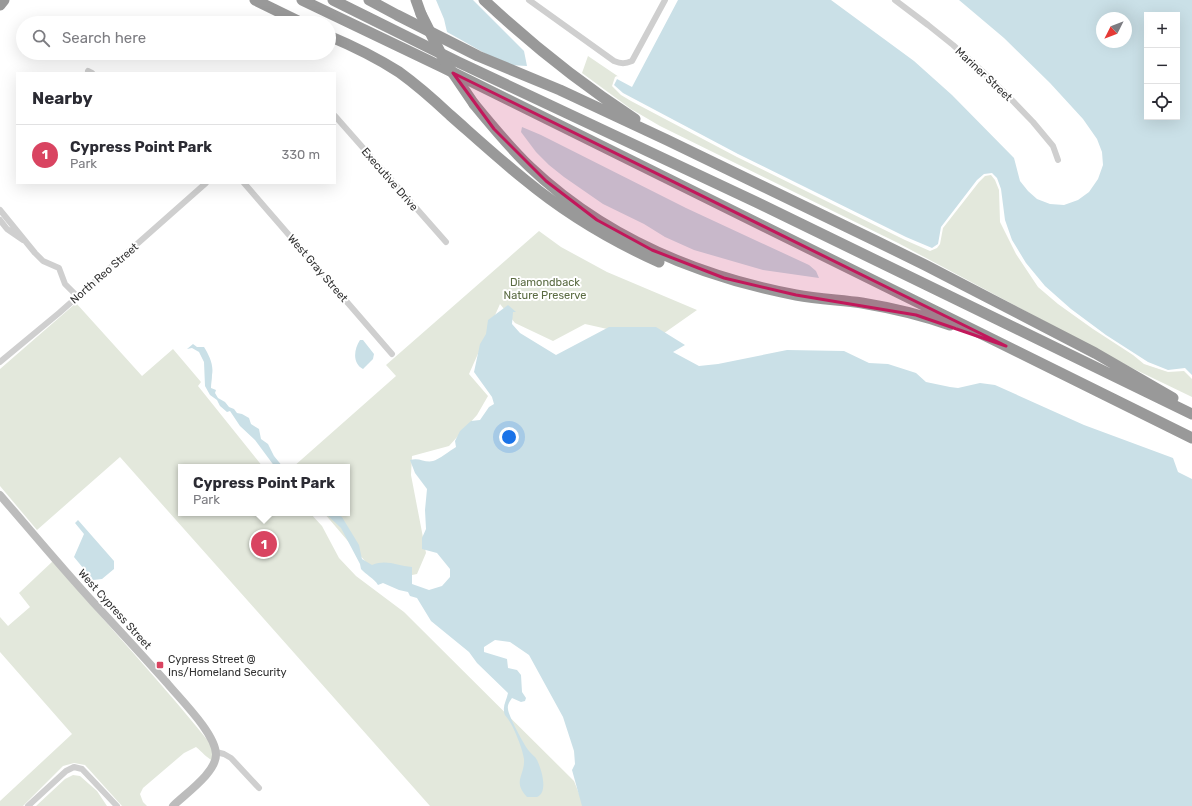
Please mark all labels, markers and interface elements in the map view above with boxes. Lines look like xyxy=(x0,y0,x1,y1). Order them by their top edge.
north arrow xyxy=(1096,12,1132,48)
map controls xyxy=(1144,12,1180,120)
button: + xyxy=(1144,12,1180,48)
search box xyxy=(16,16,336,60)
icon: search xyxy=(30,27,52,49)
text: Search here xyxy=(62,29,146,47)
street label: Mariner Street xyxy=(953,45,1015,104)
button: − xyxy=(1144,48,1180,84)
button: locate xyxy=(1144,84,1180,120)
text: Nearby xyxy=(32,88,93,108)
text: Cypress Point Park xyxy=(70,138,212,156)
street label: Executive Drive xyxy=(359,145,421,214)
text: 1 xyxy=(42,147,48,162)
text: 330 m xyxy=(281,147,320,162)
text: Park xyxy=(70,156,97,171)
street label: West Gray Street xyxy=(285,232,351,305)
street label: North Reo Street xyxy=(68,240,142,306)
park label: Diamondback Nature Preserve xyxy=(504,276,586,302)
your location xyxy=(499,427,519,447)
popup xyxy=(178,464,350,516)
text: Cypress Point Park xyxy=(193,474,335,492)
text: Park xyxy=(193,492,220,507)
pin: 1 xyxy=(251,529,277,559)
street label: West Cypress Street xyxy=(75,567,154,653)
place label: Cypress Street @ Ins/Homeland Security xyxy=(168,653,287,679)
marker: Cypress Street @ Ins/Homeland Security xyxy=(155,660,165,670)

